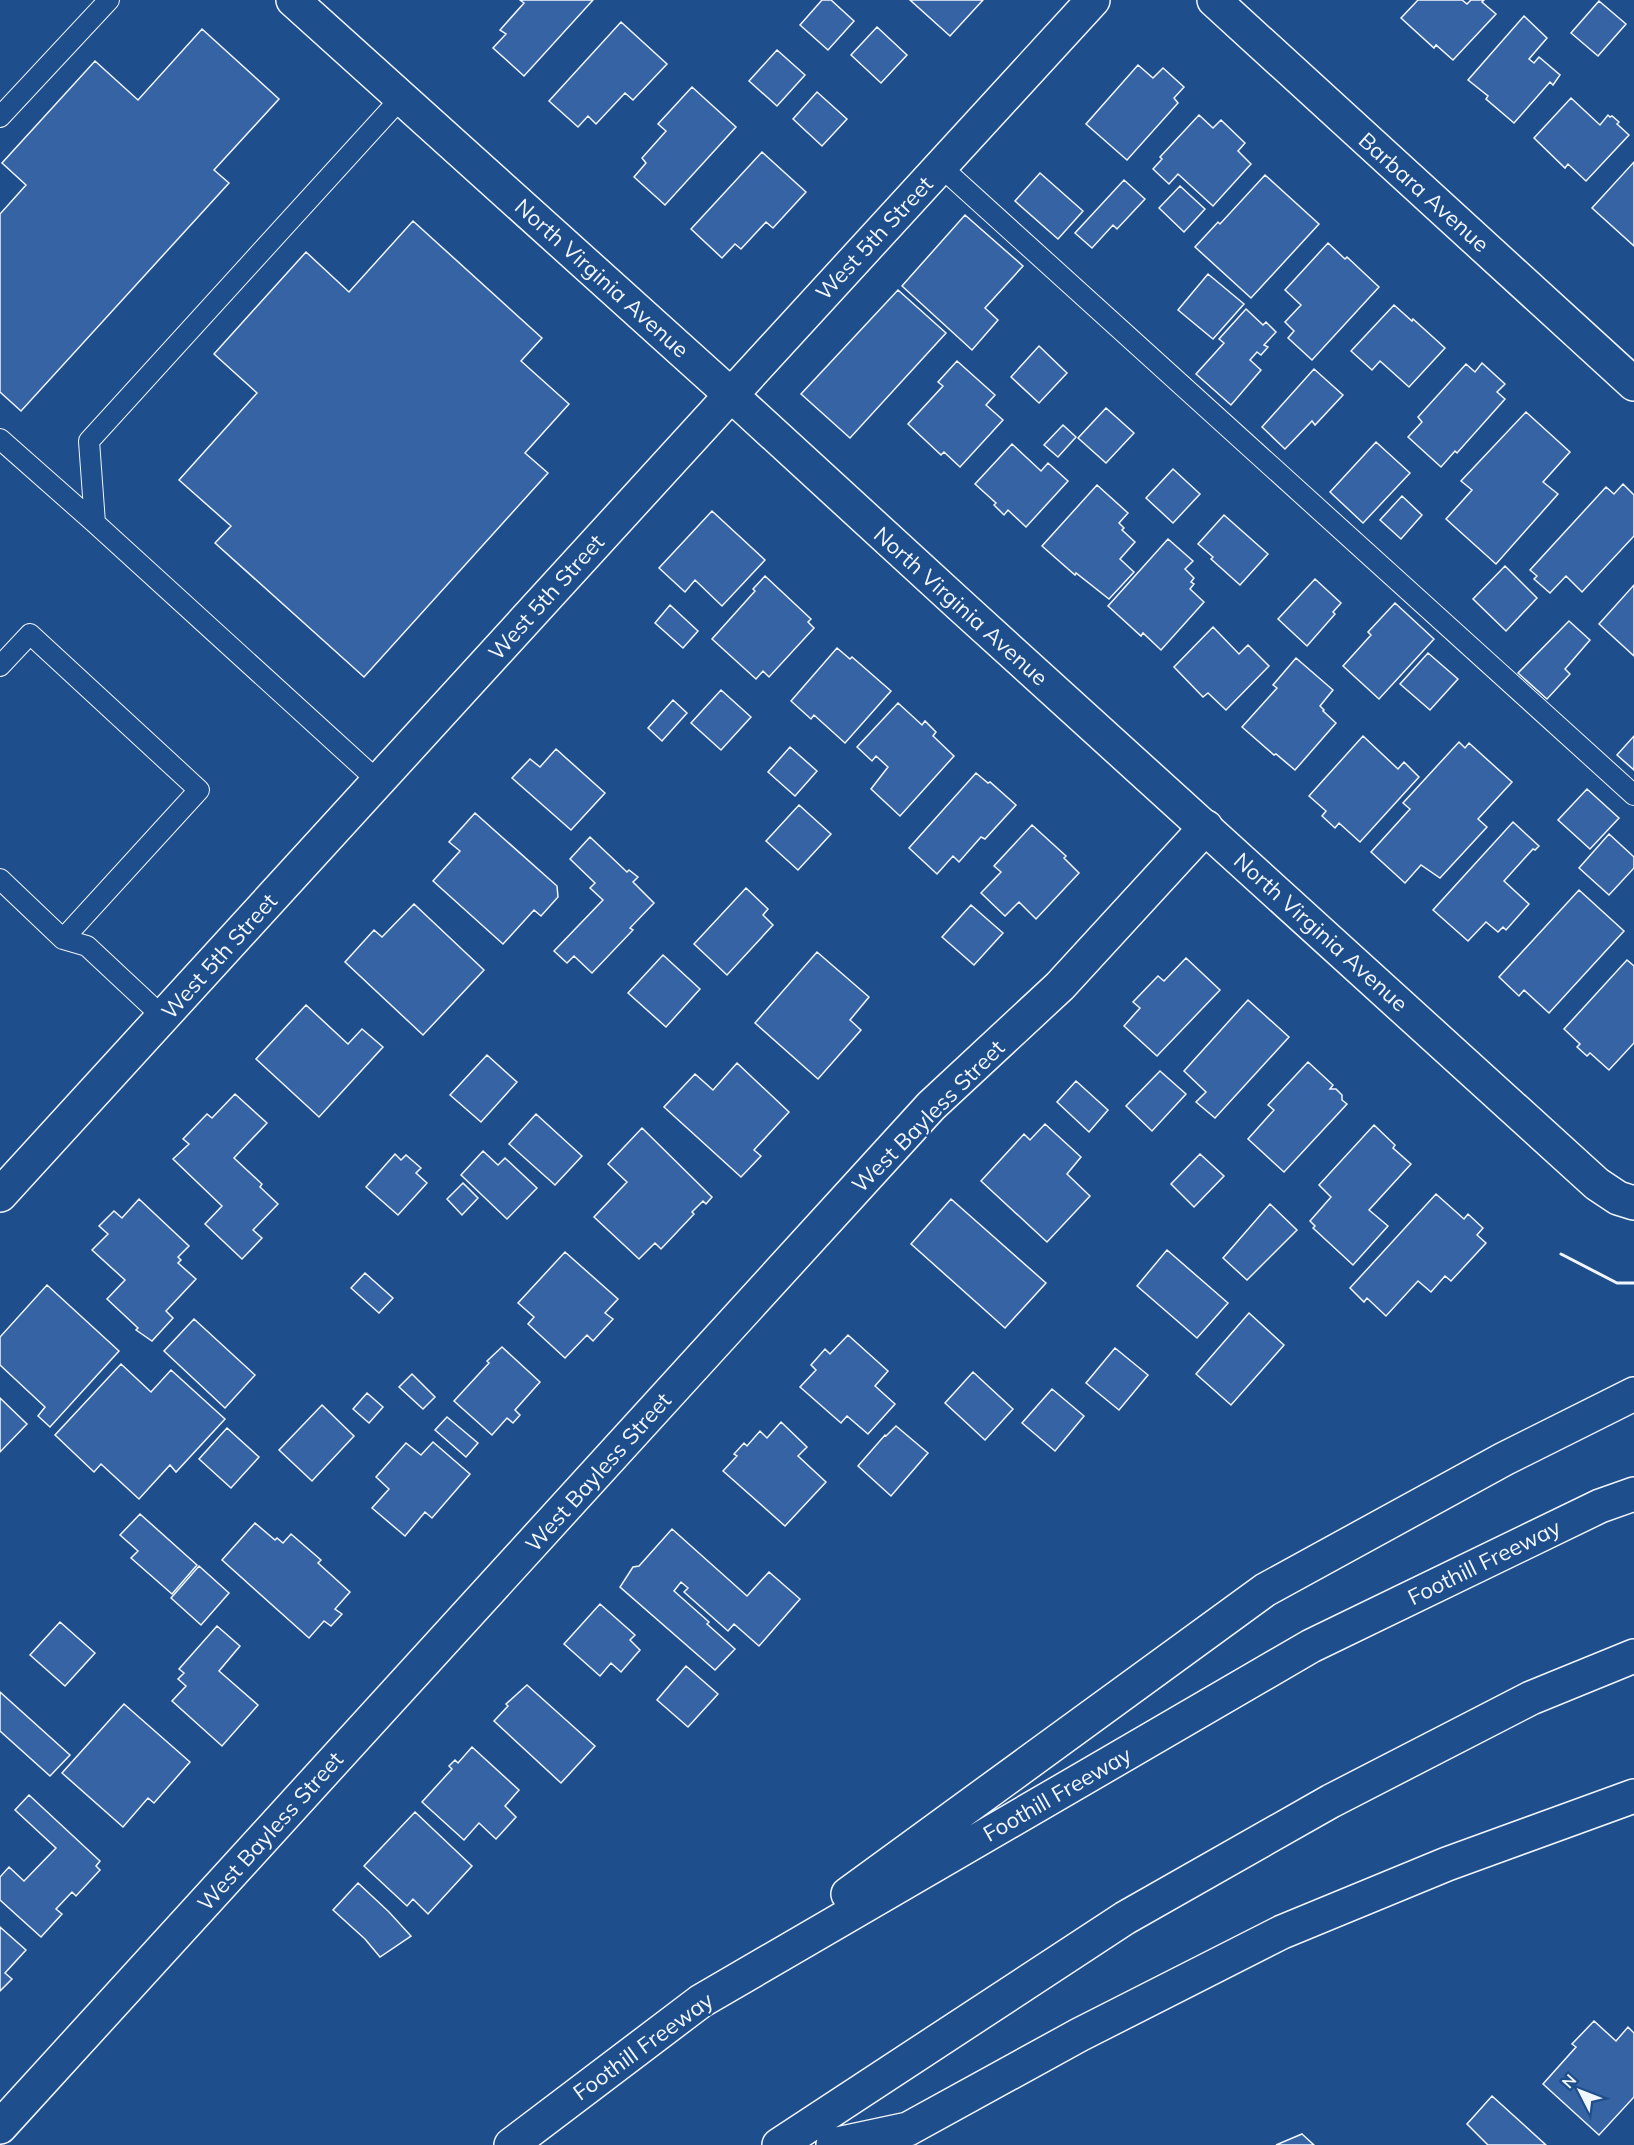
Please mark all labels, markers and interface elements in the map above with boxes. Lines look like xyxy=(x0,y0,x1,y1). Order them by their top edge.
street label: Barbara Avenue xyxy=(1353,126,1495,258)
street label: West 5th Street xyxy=(809,170,939,306)
street label: North Virginia Avenue xyxy=(509,192,695,364)
street label: North Virginia Avenue xyxy=(868,520,1054,692)
street label: West 5th Street xyxy=(482,528,610,666)
street label: North Virginia Avenue xyxy=(1228,846,1414,1018)
street label: West 5th Street xyxy=(155,887,283,1025)
street label: West Bayless Street xyxy=(846,1034,1010,1198)
street label: West Bayless Street xyxy=(519,1386,677,1557)
street label: Foothill Freeway xyxy=(1403,1513,1565,1611)
street label: Foothill Freeway xyxy=(978,1740,1136,1848)
street label: West Bayless Street xyxy=(191,1745,349,1916)
street label: Foothill Freeway xyxy=(567,1986,719,2106)
north arrow xyxy=(1550,2061,1610,2121)
text: N xyxy=(1557,2070,1580,2092)

